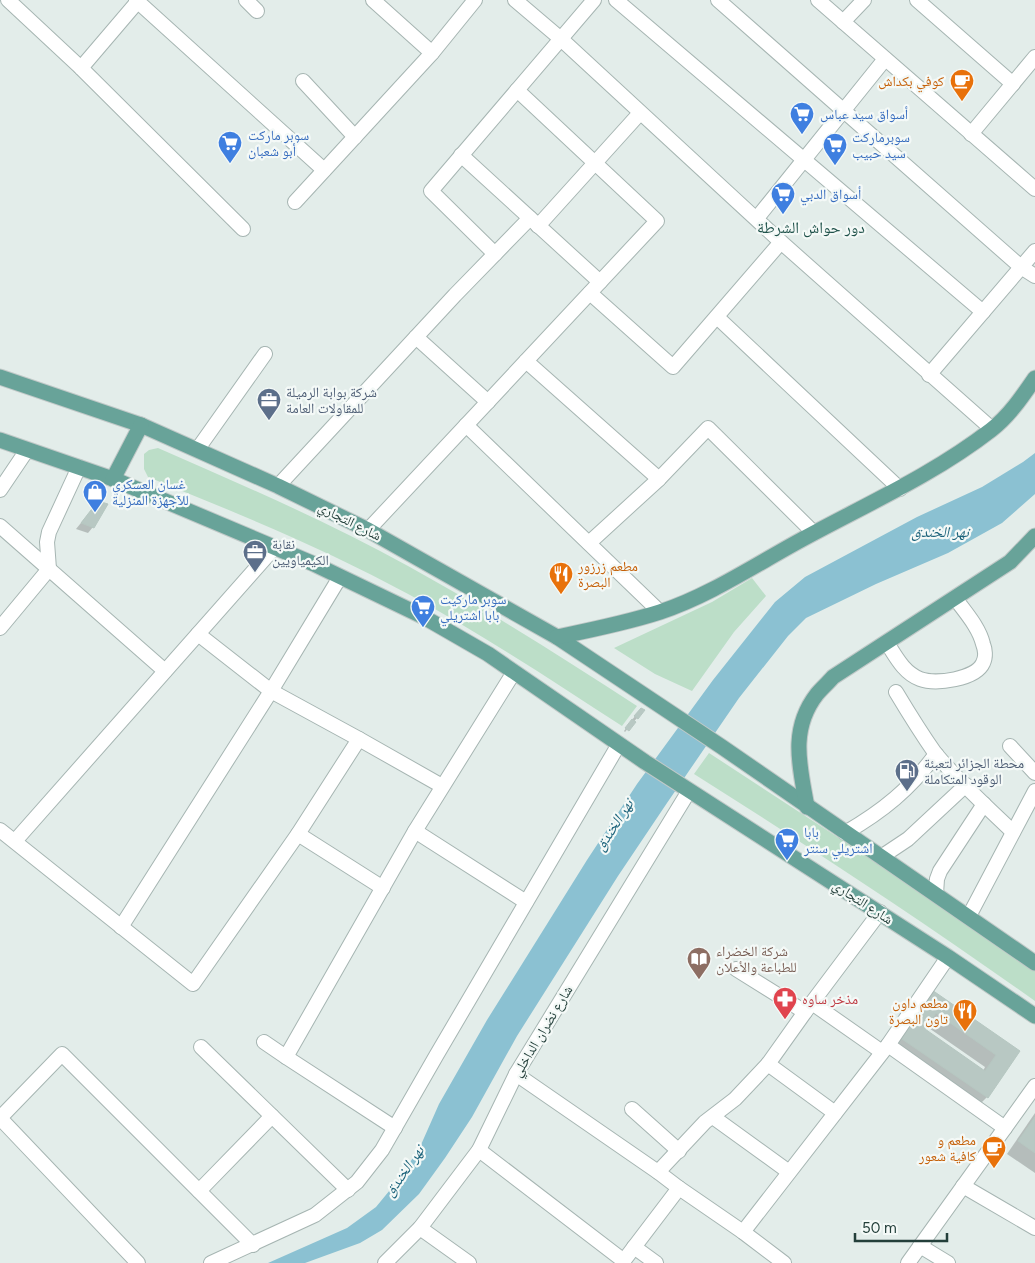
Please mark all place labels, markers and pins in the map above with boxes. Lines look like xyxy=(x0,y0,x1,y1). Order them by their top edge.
cafe icon: كوفي بكداش xyxy=(949,68,975,102)
place label: كوفي بكداش xyxy=(878,73,944,93)
supermarket icon: أسواق سيد عباس xyxy=(789,101,815,135)
place label: أسواق سيد عباس xyxy=(820,106,908,123)
place label: سوبر ماركت أبو شعبان xyxy=(248,127,309,160)
place label: سوبرماركت سيد حبيب xyxy=(852,129,910,162)
supermarket icon: سوبر ماركت أبو شعبان xyxy=(217,130,243,164)
supermarket icon: سوبرماركت سيد حبيب xyxy=(822,132,848,166)
supermarket icon: أسواق الدبي xyxy=(770,181,796,215)
place label: أسواق الدبي xyxy=(800,186,861,206)
place label: شركة بوابة الرميلة للمقاولات العامة xyxy=(286,384,377,417)
office icon: شركة بوابة الرميلة للمقاولات العامة xyxy=(256,387,282,421)
place label: غسان العسكري للآجهزة المنزلية xyxy=(112,476,189,509)
shop icon: غسان العسكري للآجهزة المنزلية xyxy=(82,479,108,513)
place label: نقابة الكيمياويين xyxy=(272,536,329,569)
office icon: نقابة الكيمياويين xyxy=(242,539,268,573)
place label: مطعم زرزور البصرة xyxy=(577,558,638,591)
restaurant icon: مطعم زرزور البصرة xyxy=(548,561,574,595)
place label: سوبر ماركيت بابا اشتريلي xyxy=(440,591,506,627)
supermarket icon: سوبر ماركيت بابا اشتريلي xyxy=(410,594,436,628)
place label: محطة الجزائر لتعبئة الوقود المتكاملة xyxy=(924,755,1024,788)
fuel station icon: محطة الجزائر لتعبئة الوقود المتكاملة xyxy=(894,758,920,792)
place label: بابا اشتريلي سنتر xyxy=(803,824,873,860)
supermarket icon: بابا اشتريلي سنتر xyxy=(774,827,800,861)
place label: شركة الخضراء للطباعة والأعلان xyxy=(716,943,797,976)
library icon: شركة الخضراء للطباعة والأعلان xyxy=(686,946,712,980)
pharmacy icon: مذخر ساوه xyxy=(772,986,798,1020)
place label: مذخر ساوه xyxy=(802,991,858,1008)
place label: مطعم داون تاون البصرة xyxy=(889,995,948,1028)
restaurant icon: مطعم داون تاون البصرة xyxy=(952,998,978,1032)
place label: مطعم و كافية شعور xyxy=(918,1132,976,1165)
cafe icon: مطعم و كافية شعور xyxy=(981,1135,1007,1169)

